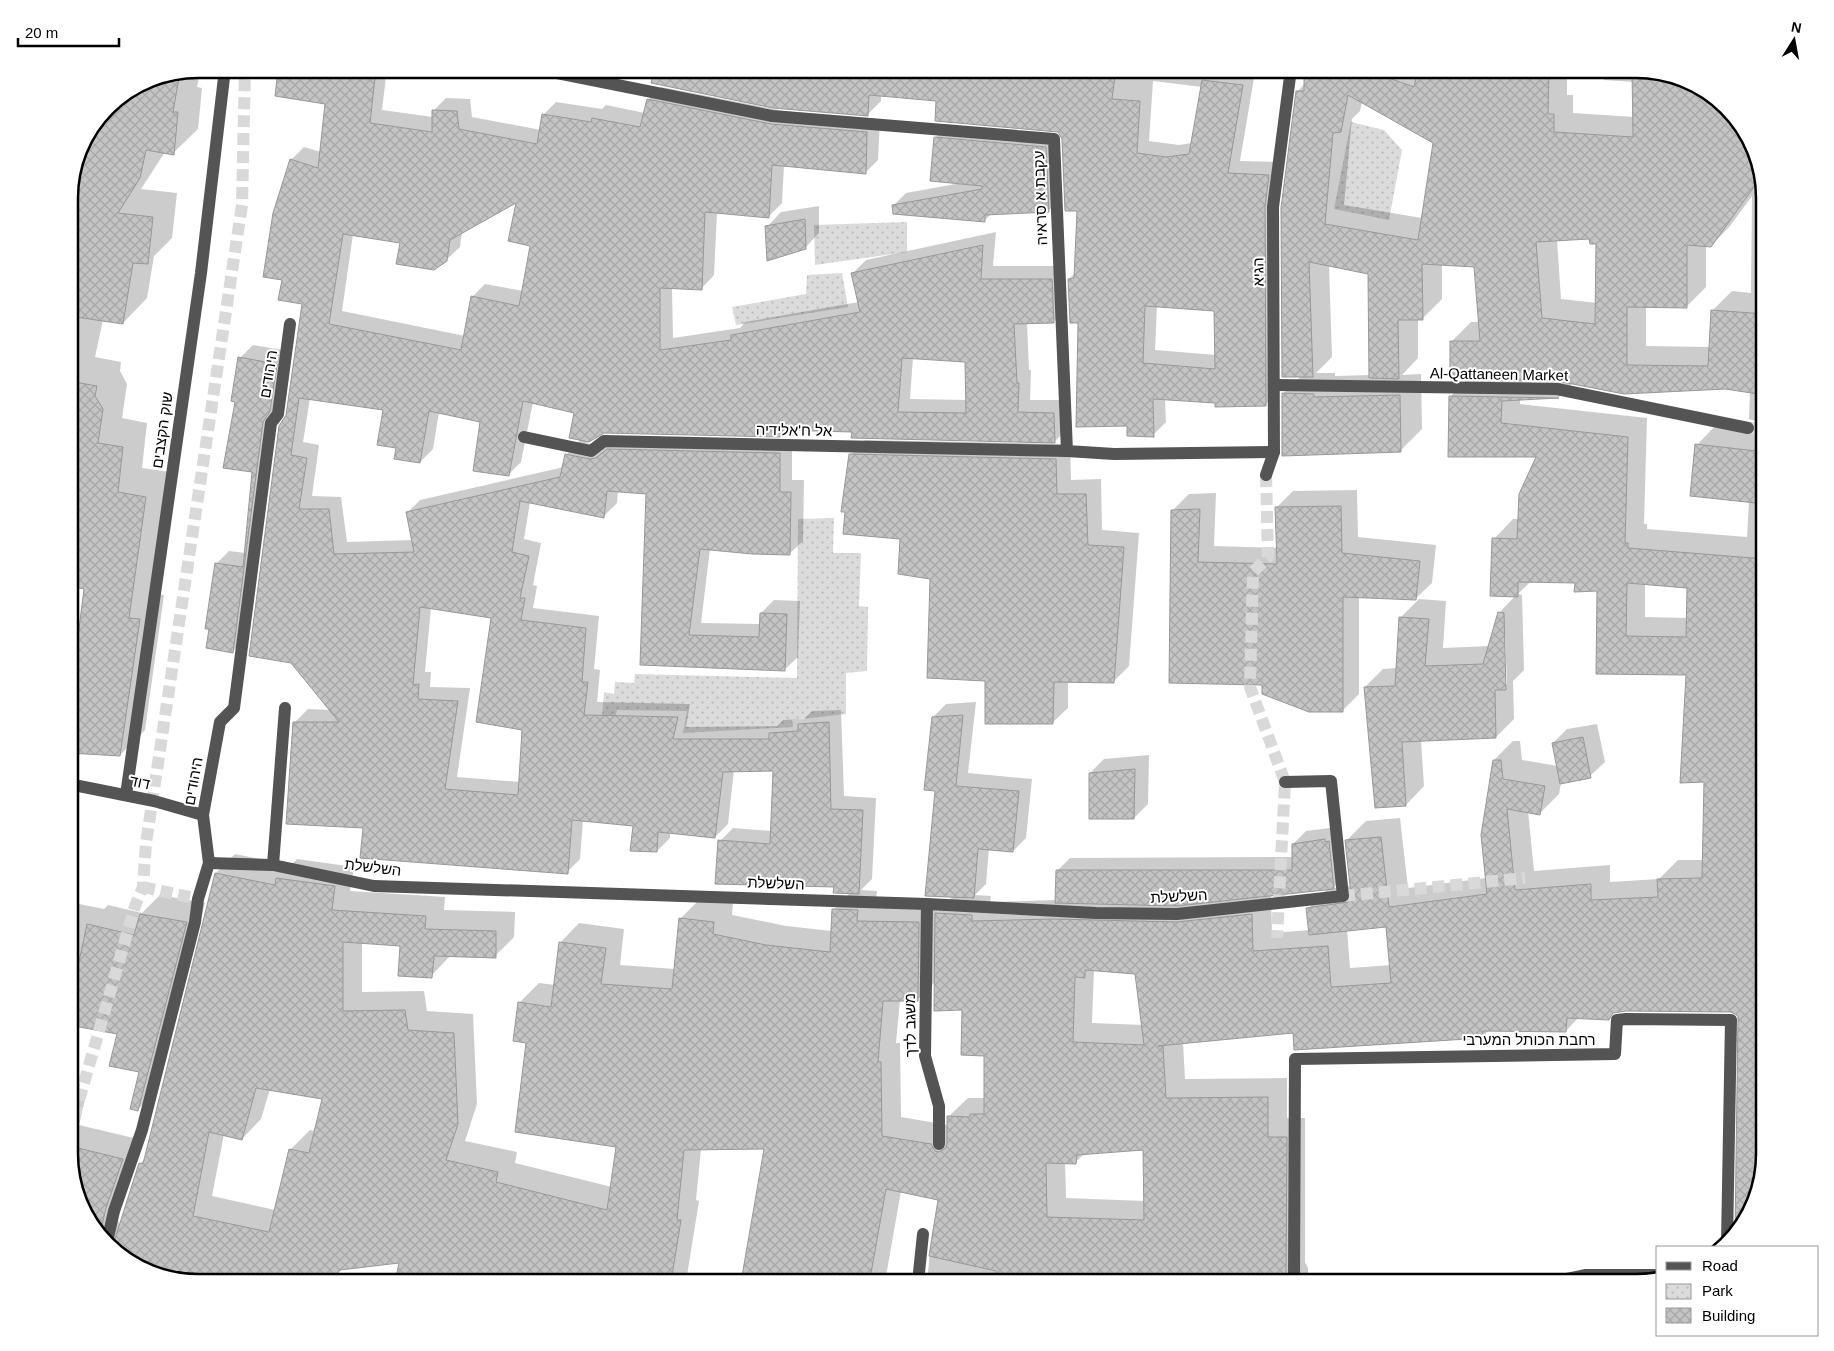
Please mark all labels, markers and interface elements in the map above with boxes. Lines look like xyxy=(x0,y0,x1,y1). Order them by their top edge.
scale bar xyxy=(18,15,119,47)
north arrow xyxy=(1769,15,1819,65)
text: N xyxy=(1790,18,1803,36)
text: 20 m xyxy=(25,24,58,41)
street label: עקבת א סראיה xyxy=(1030,150,1050,246)
street label: הגיא xyxy=(1249,257,1267,287)
street label: היהודים xyxy=(256,349,280,399)
street label: Al-Qattaneen Market xyxy=(1430,364,1569,384)
street label: שוק הקצבים xyxy=(148,391,176,469)
street label: אל ח'אלידיה xyxy=(756,421,833,439)
street label: היהודים xyxy=(180,756,206,806)
street label: דוד xyxy=(128,772,152,792)
street label: השלשלת xyxy=(344,855,402,879)
street label: השלשלת xyxy=(747,874,805,892)
street label: השלשלת xyxy=(1150,886,1208,906)
street label: משגב לדך xyxy=(901,993,919,1057)
street label: רחבת הכותל המערבי xyxy=(1462,1031,1596,1048)
legend xyxy=(1656,1246,1819,1336)
text: Road xyxy=(1702,1257,1738,1274)
text: Park xyxy=(1702,1282,1733,1299)
text: Building xyxy=(1702,1307,1755,1324)

